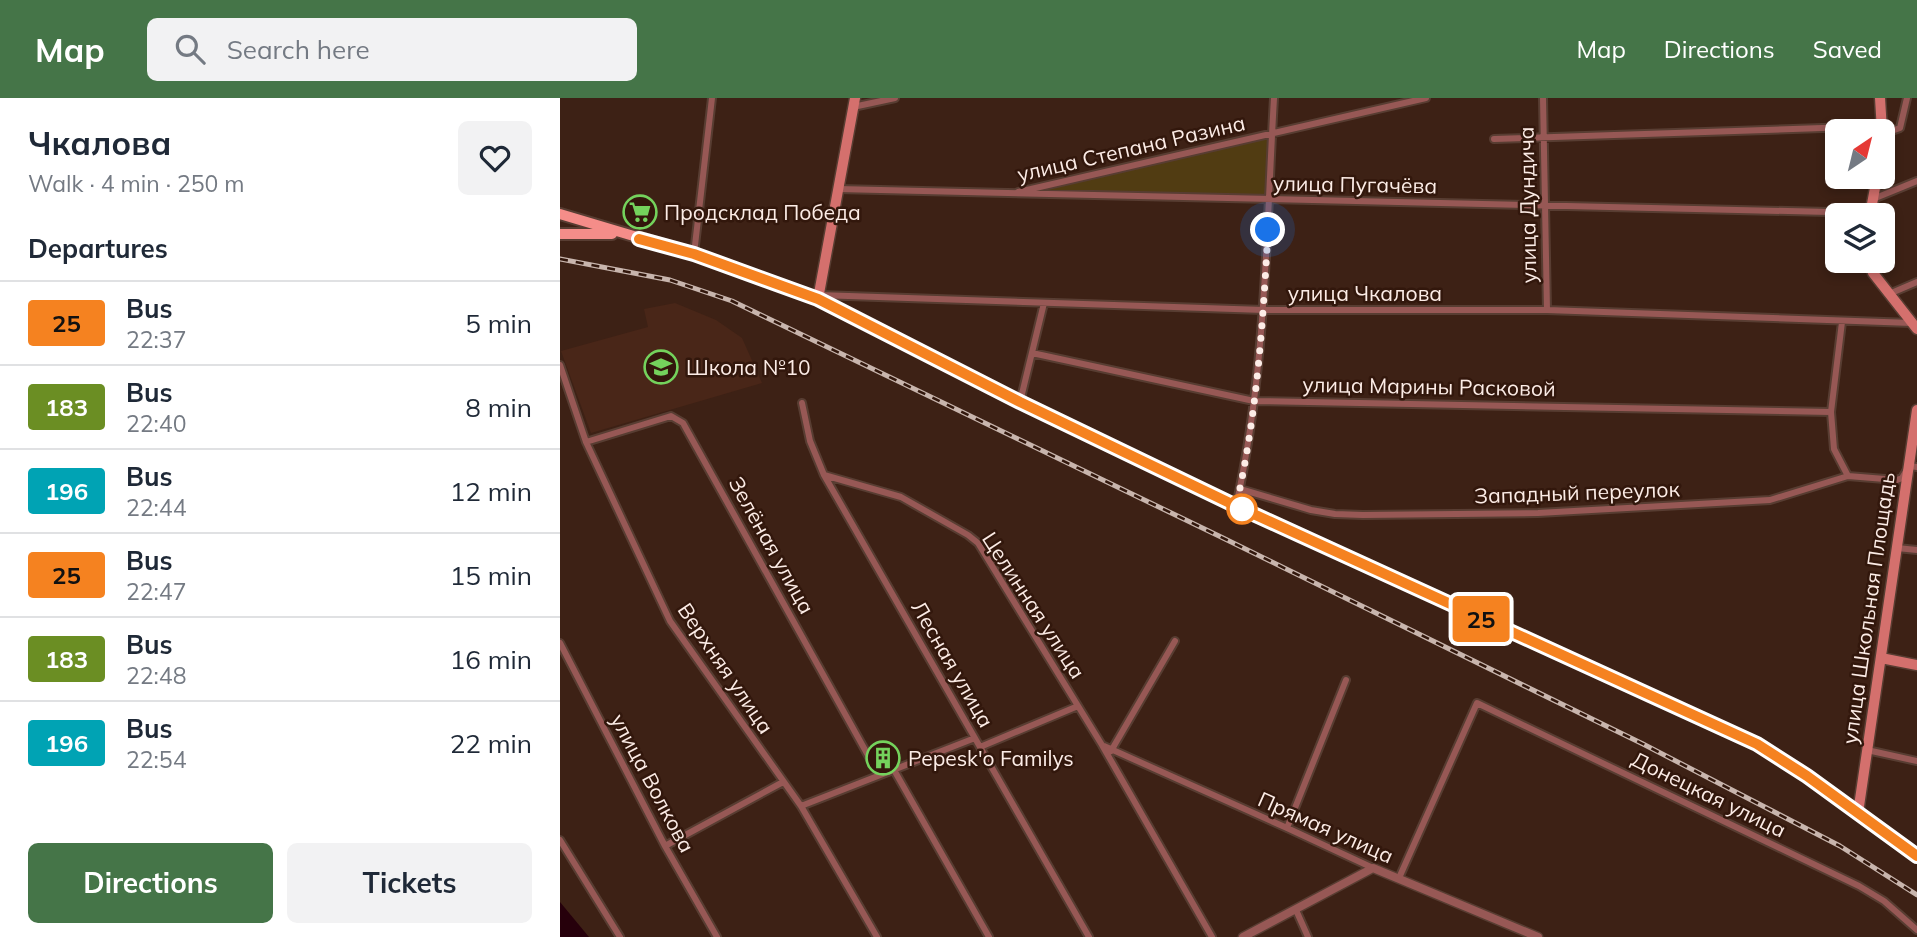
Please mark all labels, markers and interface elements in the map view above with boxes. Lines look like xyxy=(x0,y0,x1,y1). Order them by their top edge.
search box xyxy=(147,18,637,81)
text: Map xyxy=(35,29,105,70)
icon: search xyxy=(171,30,209,68)
text: Search here xyxy=(227,33,370,66)
text: Map xyxy=(1576,34,1626,64)
text: Directions xyxy=(1664,34,1775,64)
text: Saved xyxy=(1813,34,1882,64)
street label: улица Степана Разина xyxy=(1015,109,1247,187)
north arrow xyxy=(1825,119,1895,189)
map controls xyxy=(1825,119,1895,273)
button: heart xyxy=(458,121,532,195)
text: Чкалова xyxy=(28,122,171,163)
street label: улица Дундича xyxy=(1513,126,1541,284)
text: Walk · 4 min · 250 m xyxy=(28,169,245,198)
street label: улица Пугачёва xyxy=(1273,170,1437,198)
supermarket icon: Продсклад Победа xyxy=(621,193,659,231)
place label: Продсклад Победа xyxy=(664,199,861,225)
button: layers xyxy=(1825,203,1895,273)
your location xyxy=(1250,212,1285,247)
text: Departures xyxy=(28,232,168,265)
street label: улица Чкалова xyxy=(1288,280,1442,306)
text: Bus xyxy=(126,292,172,325)
text: 5 min xyxy=(465,307,532,340)
text: 25 xyxy=(52,308,81,338)
text: 22:37 xyxy=(126,325,186,354)
school or university icon: Школа №10 xyxy=(642,348,680,386)
place label: Школа №10 xyxy=(686,354,811,380)
street label: улица Марины Расковой xyxy=(1302,371,1556,401)
text: Bus xyxy=(126,376,172,409)
text: 8 min xyxy=(465,391,532,424)
text: 183 xyxy=(45,392,88,422)
text: 22:40 xyxy=(126,409,186,438)
text: Bus xyxy=(126,460,172,493)
street label: улица Школьная Площадь xyxy=(1836,470,1900,746)
street label: Зелёная улица xyxy=(724,472,820,618)
text: 12 min xyxy=(450,475,532,508)
street label: Западный переулок xyxy=(1474,475,1681,509)
text: 196 xyxy=(45,476,88,506)
text: 22:44 xyxy=(126,493,186,522)
unlabelled marker xyxy=(1227,494,1257,524)
street label: Целинная улица xyxy=(977,527,1091,683)
text: Bus xyxy=(126,544,172,577)
text: 15 min xyxy=(450,559,532,592)
text: 25 xyxy=(52,560,81,590)
text: 22:47 xyxy=(126,577,186,606)
street label: Лесная улица xyxy=(906,596,1000,732)
line badge: 25 xyxy=(1450,596,1513,642)
street label: Верхняя улица xyxy=(673,598,779,738)
text: 25 xyxy=(1467,604,1495,634)
text: Bus xyxy=(126,628,172,661)
text: 16 min xyxy=(450,643,532,676)
text: 183 xyxy=(45,644,88,674)
text: 22:48 xyxy=(126,661,186,690)
street label: улица Волкова xyxy=(606,709,700,857)
text: Bus xyxy=(126,712,172,745)
text: 22 min xyxy=(450,727,532,760)
text: 196 xyxy=(45,728,88,758)
building icon: Pepesk'o Familys xyxy=(864,739,902,777)
text: 22:54 xyxy=(126,745,186,774)
place label: Pepesk'o Familys xyxy=(908,745,1074,771)
street label: Донецкая улица xyxy=(1628,745,1790,843)
street label: Прямая улица xyxy=(1254,786,1398,868)
button: Directions xyxy=(28,843,273,923)
button: Tickets xyxy=(287,843,532,923)

